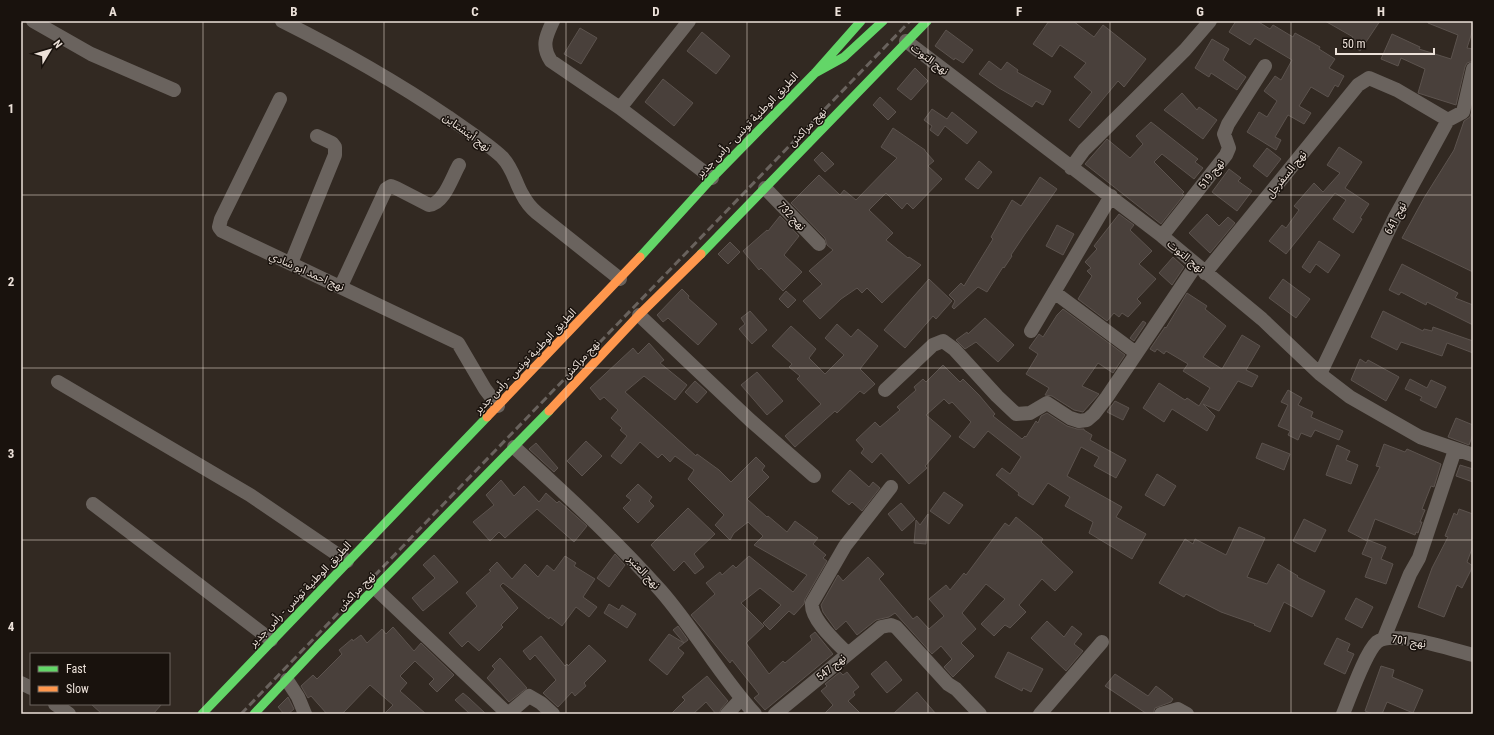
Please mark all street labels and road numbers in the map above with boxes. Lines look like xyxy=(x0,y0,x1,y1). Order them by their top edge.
street label: نهج التوت xyxy=(908,41,951,79)
street label: الطريق الوطنية تونس - رأس جدير xyxy=(693,70,801,181)
street label: نهج مراكش xyxy=(786,105,830,150)
street label: نهج أينشتاين xyxy=(440,110,493,155)
street label: نهج السفرجل xyxy=(1263,148,1310,201)
street label: نهج 519 xyxy=(1196,157,1228,193)
street label: نهج 732 xyxy=(774,199,808,234)
street label: نهج 641 xyxy=(1382,200,1410,237)
street label: نهج التوت xyxy=(1164,237,1207,276)
street label: نهج احمد ابو شادي xyxy=(266,249,346,296)
street label: الطريق الوطنية تونس - رأس جدير xyxy=(471,306,579,417)
street label: نهج مراكش xyxy=(560,337,604,382)
street label: الطريق الوطنية تونس - رأس جدير xyxy=(246,539,354,650)
street label: نهج العنبر xyxy=(623,552,663,593)
street label: نهج مراكش xyxy=(334,569,379,614)
street label: نهج 701 xyxy=(1391,633,1427,651)
street label: نهج 547 xyxy=(814,651,849,684)

